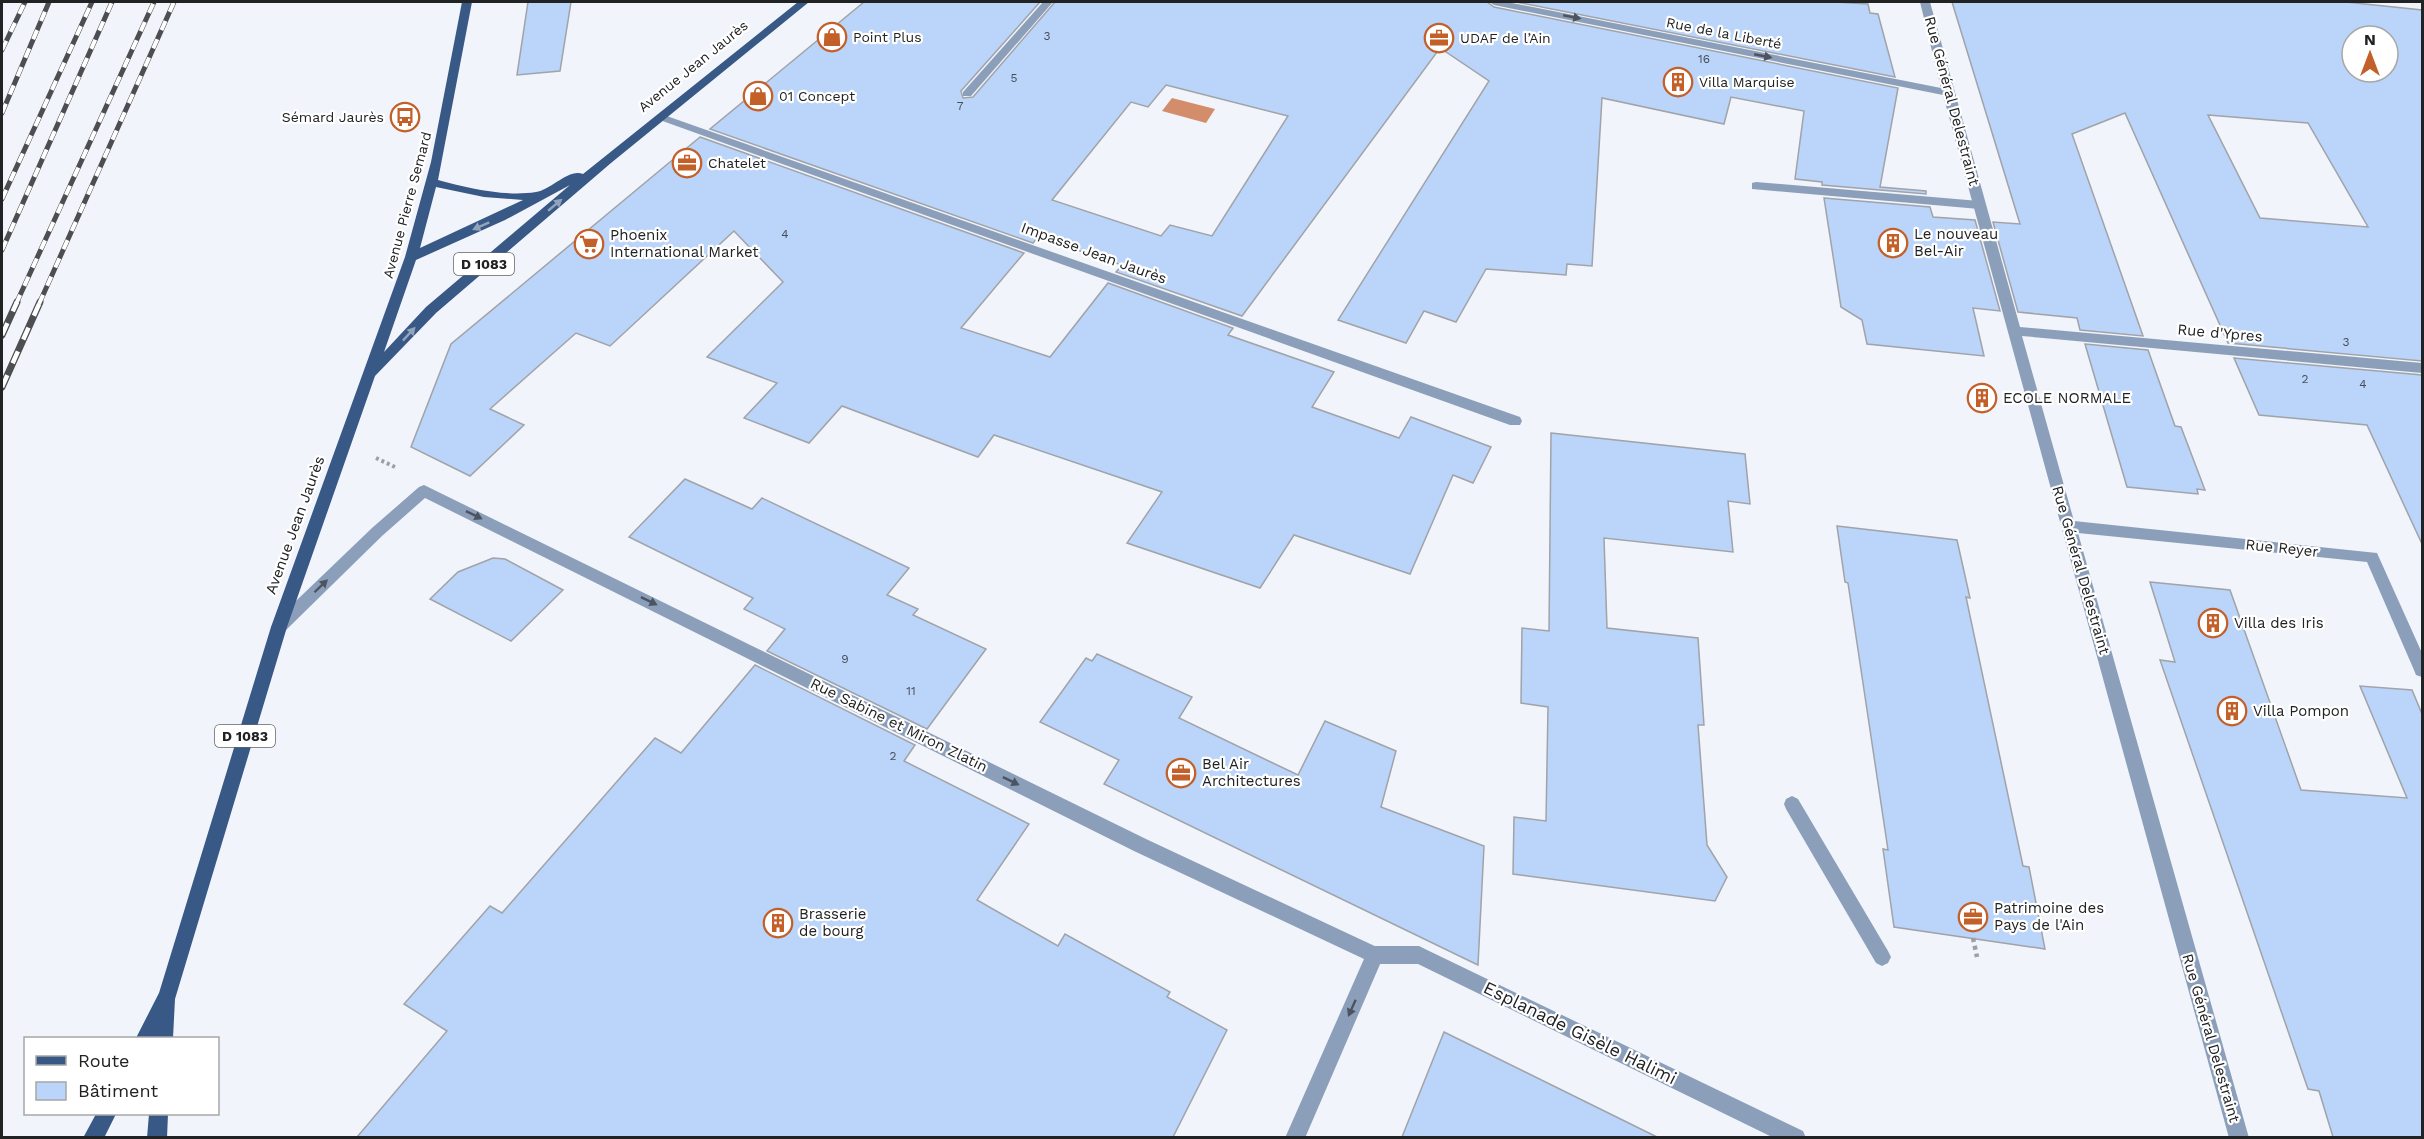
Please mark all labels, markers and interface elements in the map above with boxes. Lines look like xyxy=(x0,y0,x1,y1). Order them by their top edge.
one-way arrow xyxy=(1563,13,1582,22)
street label: Rue de la Liberté xyxy=(1665,14,1783,52)
street label: Rue Général Delestraint xyxy=(1921,14,1983,188)
street label: Avenue Jean Jaurès xyxy=(635,17,751,115)
shop icon: Point Plus xyxy=(816,21,848,53)
office icon: UDAF de l’Ain xyxy=(1423,22,1455,54)
north arrow xyxy=(2340,24,2400,84)
place label: Point Plus xyxy=(853,29,922,45)
house number: 3 xyxy=(1044,29,1051,43)
place label: UDAF de l’Ain xyxy=(1460,30,1551,46)
text: N xyxy=(2364,30,2376,49)
house number: 16 xyxy=(1698,52,1710,66)
one-way arrow xyxy=(1754,52,1773,61)
building icon: Villa Marquise xyxy=(1662,66,1694,98)
house number: 5 xyxy=(1011,71,1018,85)
place label: Villa Marquise xyxy=(1699,74,1795,90)
shop icon: 01 Concept xyxy=(742,80,774,112)
place label: 01 Concept xyxy=(779,88,855,104)
house number: 7 xyxy=(957,99,964,113)
bus stop icon: Sémard Jaurès xyxy=(389,101,421,133)
place label: Sémard Jaurès xyxy=(282,109,384,125)
street label: Avenue Pierre Semard xyxy=(380,130,434,280)
office icon: Chatelet xyxy=(671,147,703,179)
place label: Chatelet xyxy=(708,155,766,171)
one-way arrow xyxy=(547,199,562,212)
street label: Impasse Jean Jaurès xyxy=(1019,218,1169,288)
one-way arrow xyxy=(472,221,489,230)
place label: Le nouveau Bel-Air xyxy=(1914,225,1998,260)
place label: Phoenix International Market xyxy=(610,226,759,261)
house number: 4 xyxy=(781,227,789,241)
building icon: Le nouveau Bel-Air xyxy=(1877,227,1909,259)
supermarket icon: Phoenix International Market xyxy=(573,228,605,260)
road number: D 1083 xyxy=(454,253,514,275)
street label: Rue d'Ypres xyxy=(2177,320,2263,346)
one-way arrow xyxy=(402,326,416,341)
house number: 3 xyxy=(2343,335,2350,349)
house number: 2 xyxy=(2302,372,2309,386)
house number: 4 xyxy=(2359,377,2367,391)
building icon: ECOLE NORMALE xyxy=(1966,382,1998,414)
place label: ECOLE NORMALE xyxy=(2003,389,2131,407)
street label: Avenue Jean Jaurès xyxy=(262,453,328,597)
street label: Rue Général Delestraint xyxy=(2048,484,2114,657)
one-way arrow xyxy=(465,511,482,520)
street label: Rue Reyer xyxy=(2245,535,2319,561)
one-way arrow xyxy=(314,579,329,593)
one-way arrow xyxy=(640,597,657,606)
building icon: Villa des Iris xyxy=(2197,607,2229,639)
place label: Villa des Iris xyxy=(2234,614,2324,632)
house number: 9 xyxy=(841,652,849,666)
street label: Rue Sabine et Miron Zlatin xyxy=(807,674,991,776)
house number: 11 xyxy=(906,684,916,698)
building icon: Villa Pompon xyxy=(2216,695,2248,727)
place label: Villa Pompon xyxy=(2253,702,2349,720)
road number: D 1083 xyxy=(215,725,275,747)
house number: 2 xyxy=(890,749,897,763)
place label: Bel Air Architectures xyxy=(1202,755,1301,790)
office icon: Bel Air Architectures xyxy=(1165,757,1197,789)
one-way arrow xyxy=(1003,776,1020,786)
place label: Patrimoine des Pays de l'Ain xyxy=(1994,899,2104,934)
office icon: Patrimoine des Pays de l'Ain xyxy=(1957,901,1989,933)
place label: Brasserie de bourg xyxy=(799,905,866,940)
building icon: Brasserie de bourg xyxy=(762,907,794,939)
street label: Rue Général Delestraint xyxy=(2178,952,2244,1125)
street label: Esplanade Gisèle Halimi xyxy=(1480,977,1680,1089)
one-way arrow xyxy=(1347,1000,1356,1017)
legend xyxy=(24,1037,219,1115)
text: Route xyxy=(78,1050,130,1071)
text: Bâtiment xyxy=(78,1080,158,1101)

